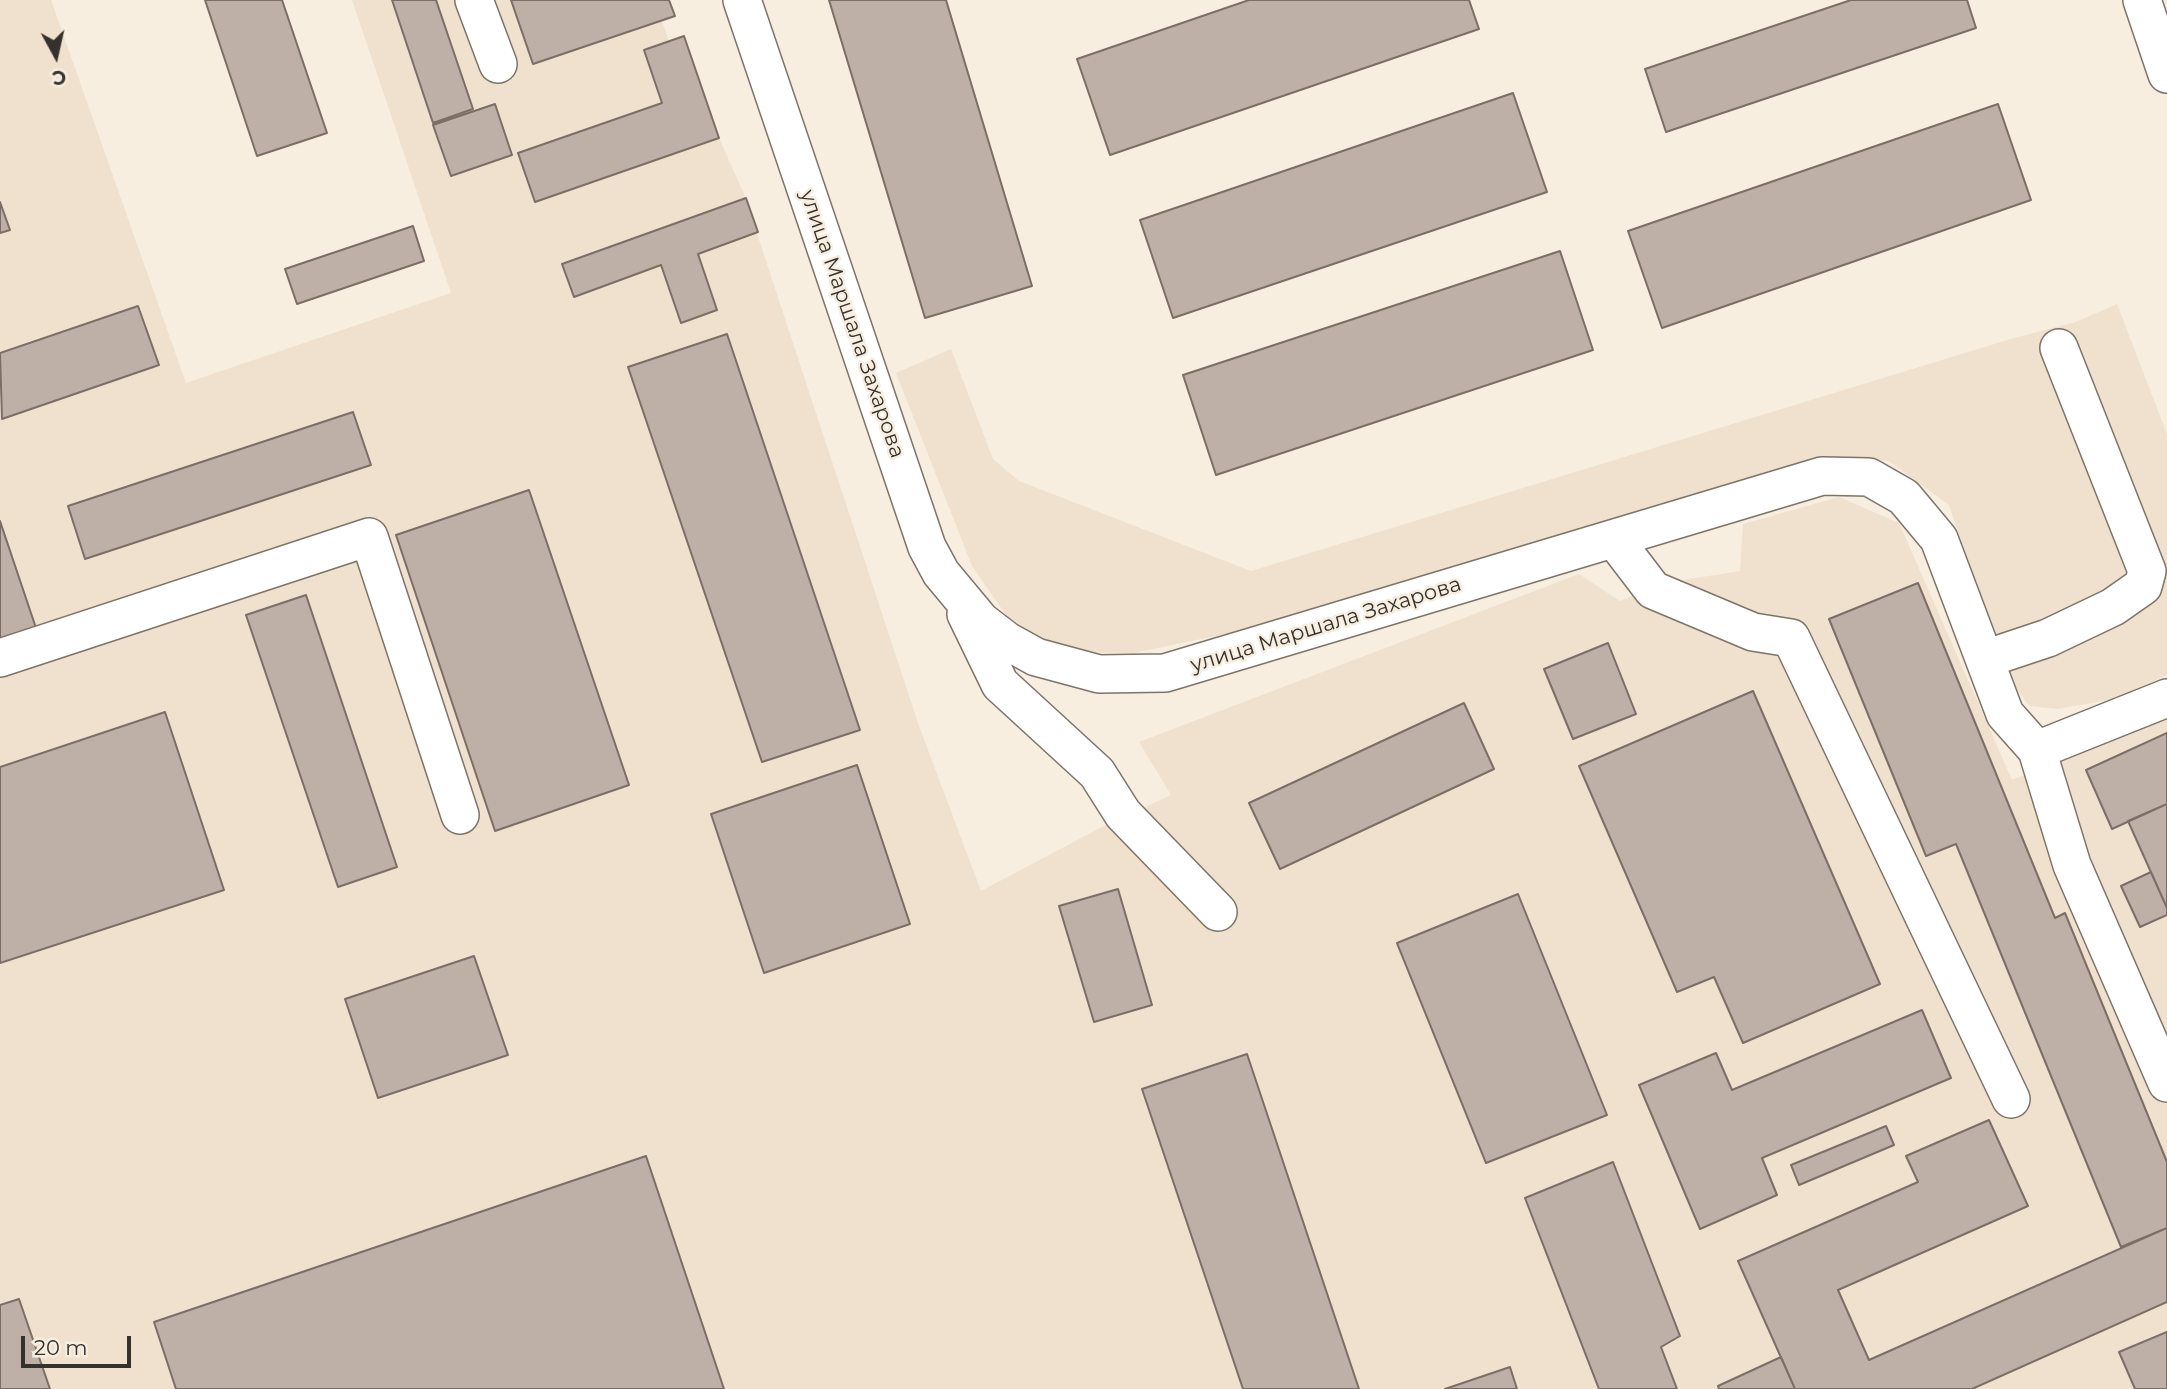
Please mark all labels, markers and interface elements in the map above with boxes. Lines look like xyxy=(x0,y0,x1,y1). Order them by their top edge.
north arrow xyxy=(21,21,91,91)
text: С xyxy=(51,65,67,90)
street label: улица Маршала Захарова xyxy=(794,187,910,461)
street label: улица Маршала Захарова xyxy=(1188,572,1464,678)
scale bar xyxy=(24,1322,135,1366)
text: 20 m xyxy=(34,1335,88,1360)

